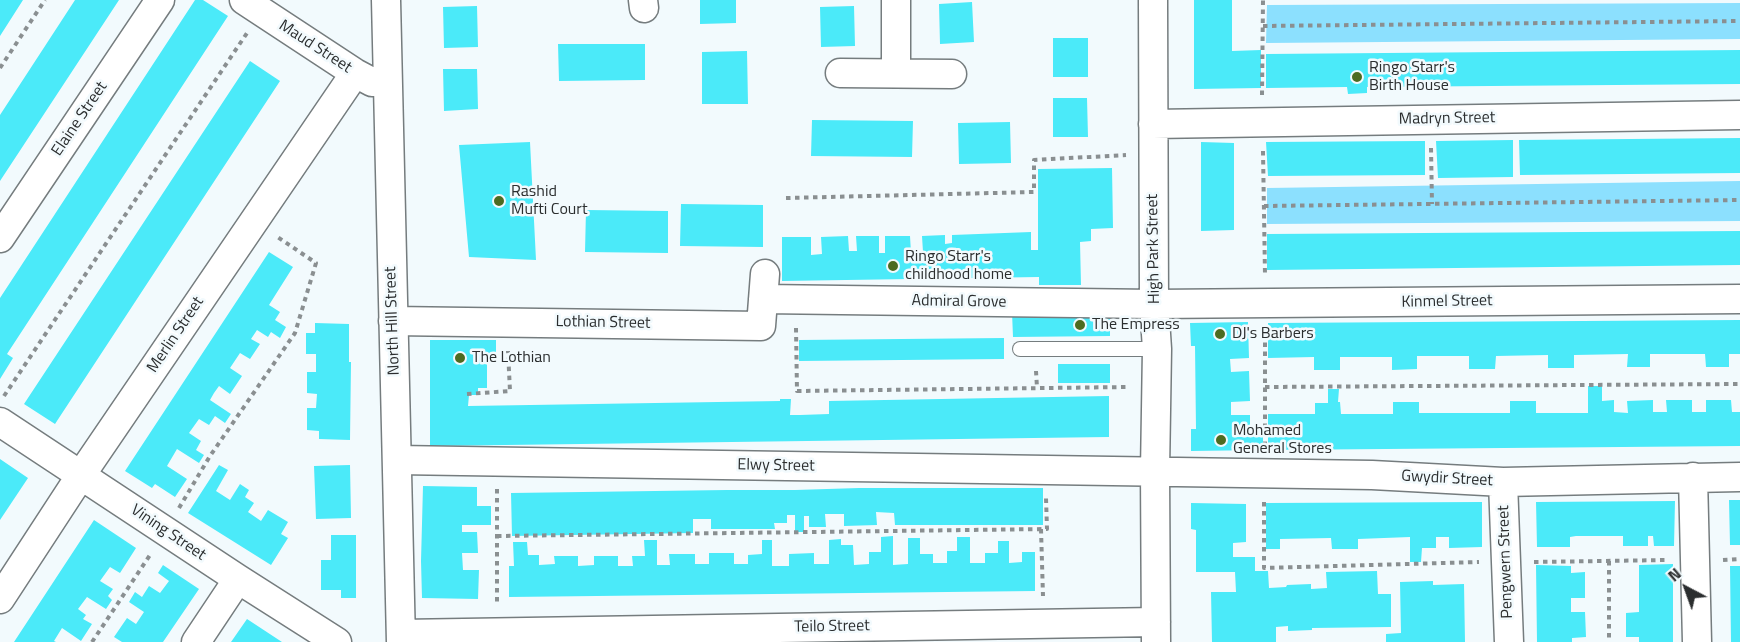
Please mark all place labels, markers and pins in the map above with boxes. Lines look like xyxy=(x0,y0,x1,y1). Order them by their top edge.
place label: Ringo Starr's Birth House xyxy=(1369,58,1455,96)
marker: Ringo Starr's Birth House xyxy=(1350,70,1364,84)
place label: Rashid Mufti Court xyxy=(511,182,588,220)
marker: Rashid Mufti Court xyxy=(492,194,506,208)
place label: Ringo Starr's childhood home xyxy=(905,247,1012,285)
marker: Ringo Starr's childhood home xyxy=(886,259,900,273)
place label: The Empress xyxy=(1092,315,1180,335)
marker: The Empress xyxy=(1073,318,1087,332)
place label: DJ's Barbers xyxy=(1232,324,1314,344)
marker: DJ's Barbers xyxy=(1213,327,1227,341)
place label: The Lothian xyxy=(472,348,551,368)
marker: The Lothian xyxy=(453,351,467,365)
place label: Mohamed General Stores xyxy=(1233,421,1332,459)
marker: Mohamed General Stores xyxy=(1214,433,1228,447)

